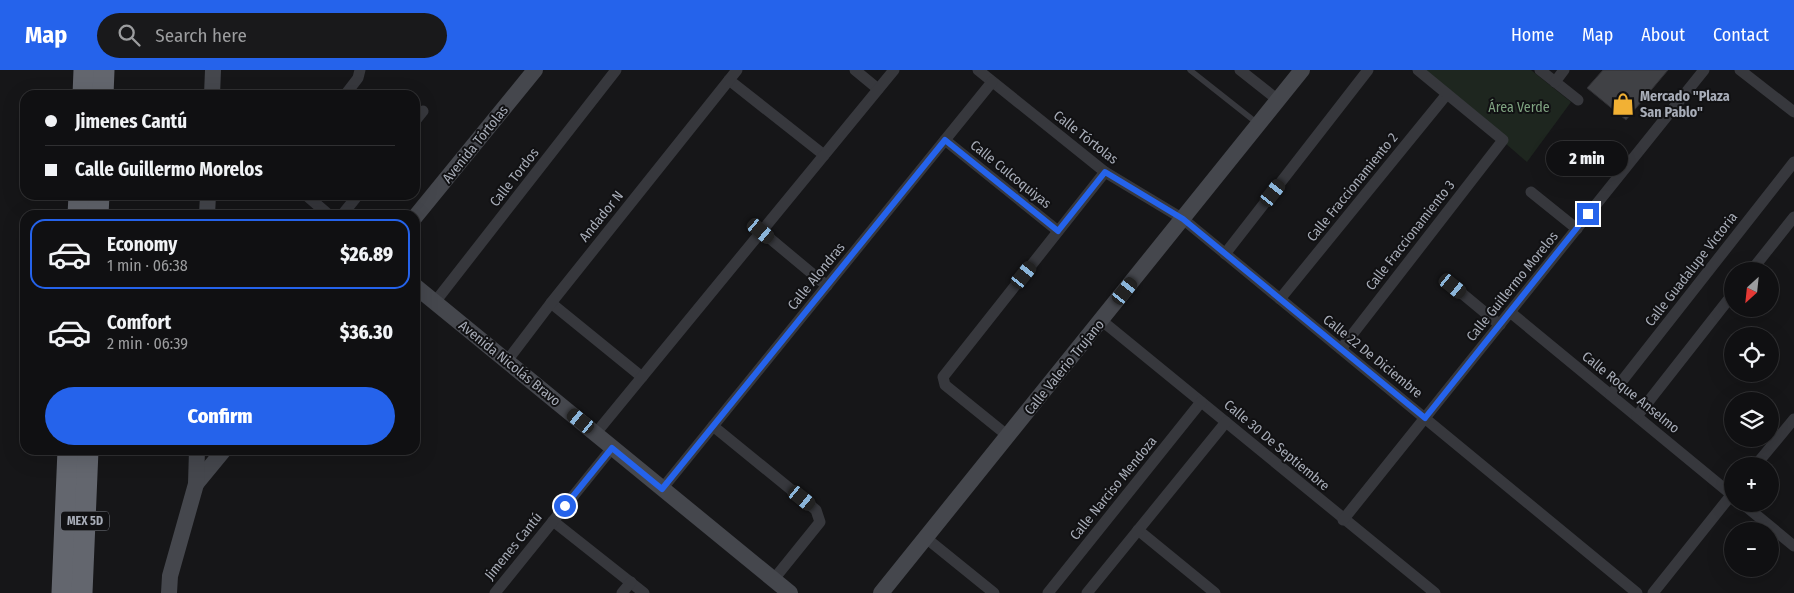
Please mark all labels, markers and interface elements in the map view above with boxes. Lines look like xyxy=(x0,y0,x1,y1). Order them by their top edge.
search box xyxy=(97,13,447,58)
text: Map xyxy=(25,21,67,49)
icon: search xyxy=(115,21,143,49)
text: Search here xyxy=(155,24,247,47)
text: Home xyxy=(1511,24,1554,46)
text: Map xyxy=(1582,24,1613,46)
text: About xyxy=(1641,24,1685,46)
text: Contact xyxy=(1713,24,1769,46)
place label: Mercado "Plaza San Pablo" xyxy=(1640,88,1730,121)
shop icon: Mercado "Plaza San Pablo" xyxy=(1610,91,1636,117)
park label: Área Verde xyxy=(1488,98,1550,116)
street label: Avenida Tórtolas xyxy=(439,102,512,187)
street label: Calle Tórtolas xyxy=(1050,107,1121,168)
text: Jimenes Cantú xyxy=(75,110,187,133)
street label: Calle Fraccionamiento 2 xyxy=(1303,130,1401,245)
street label: Calle Culcoquiyas xyxy=(967,137,1055,212)
callout: 2 min xyxy=(1547,142,1629,176)
street label: Calle Tordos xyxy=(486,145,543,210)
text: 2 min xyxy=(1569,149,1605,168)
text: Calle Guillermo Morelos xyxy=(75,158,263,181)
car xyxy=(1257,177,1288,209)
street label: Calle Fraccionamiento 3 xyxy=(1362,177,1459,294)
street label: Andador N xyxy=(576,187,627,245)
route end xyxy=(1577,203,1599,225)
street label: Calle Guadalupe Victoria xyxy=(1642,209,1741,330)
car xyxy=(744,216,777,246)
street label: Calle Guillermo Morelos xyxy=(1463,228,1562,345)
icon: car xyxy=(47,232,92,277)
text: Economy xyxy=(107,233,177,256)
street label: Calle Alondras xyxy=(784,239,849,313)
text: $26.89 xyxy=(340,243,393,266)
text: 1 min · 06:38 xyxy=(107,256,188,275)
car xyxy=(1008,259,1039,291)
north arrow xyxy=(1724,262,1779,318)
map controls xyxy=(1724,262,1779,577)
car xyxy=(1436,271,1469,301)
car xyxy=(1109,275,1140,307)
icon: car xyxy=(47,310,92,355)
text: Comfort xyxy=(107,311,171,334)
street label: Calle 22 De Diciembre xyxy=(1320,311,1426,402)
street label: Calle Valerio Trujano xyxy=(1021,316,1108,418)
street label: Avenida Nicolás Bravo xyxy=(455,317,564,410)
text: $36.30 xyxy=(340,321,393,344)
button: locate xyxy=(1724,327,1779,382)
text: 2 min · 06:39 xyxy=(107,334,188,353)
street label: Calle Roque Anselmo xyxy=(1579,348,1683,437)
button: Confirm xyxy=(45,387,395,445)
button: layers xyxy=(1724,392,1779,447)
street label: Calle 30 De Septiembre xyxy=(1220,396,1333,495)
car xyxy=(564,406,597,436)
street label: Calle Narciso Mendoza xyxy=(1066,433,1161,544)
button: + xyxy=(1724,457,1779,512)
car xyxy=(785,483,818,513)
route start xyxy=(554,495,576,517)
street label: Jimenes Cantú xyxy=(481,509,546,583)
road number: MEX 5D xyxy=(61,512,109,531)
button: − xyxy=(1724,522,1779,577)

